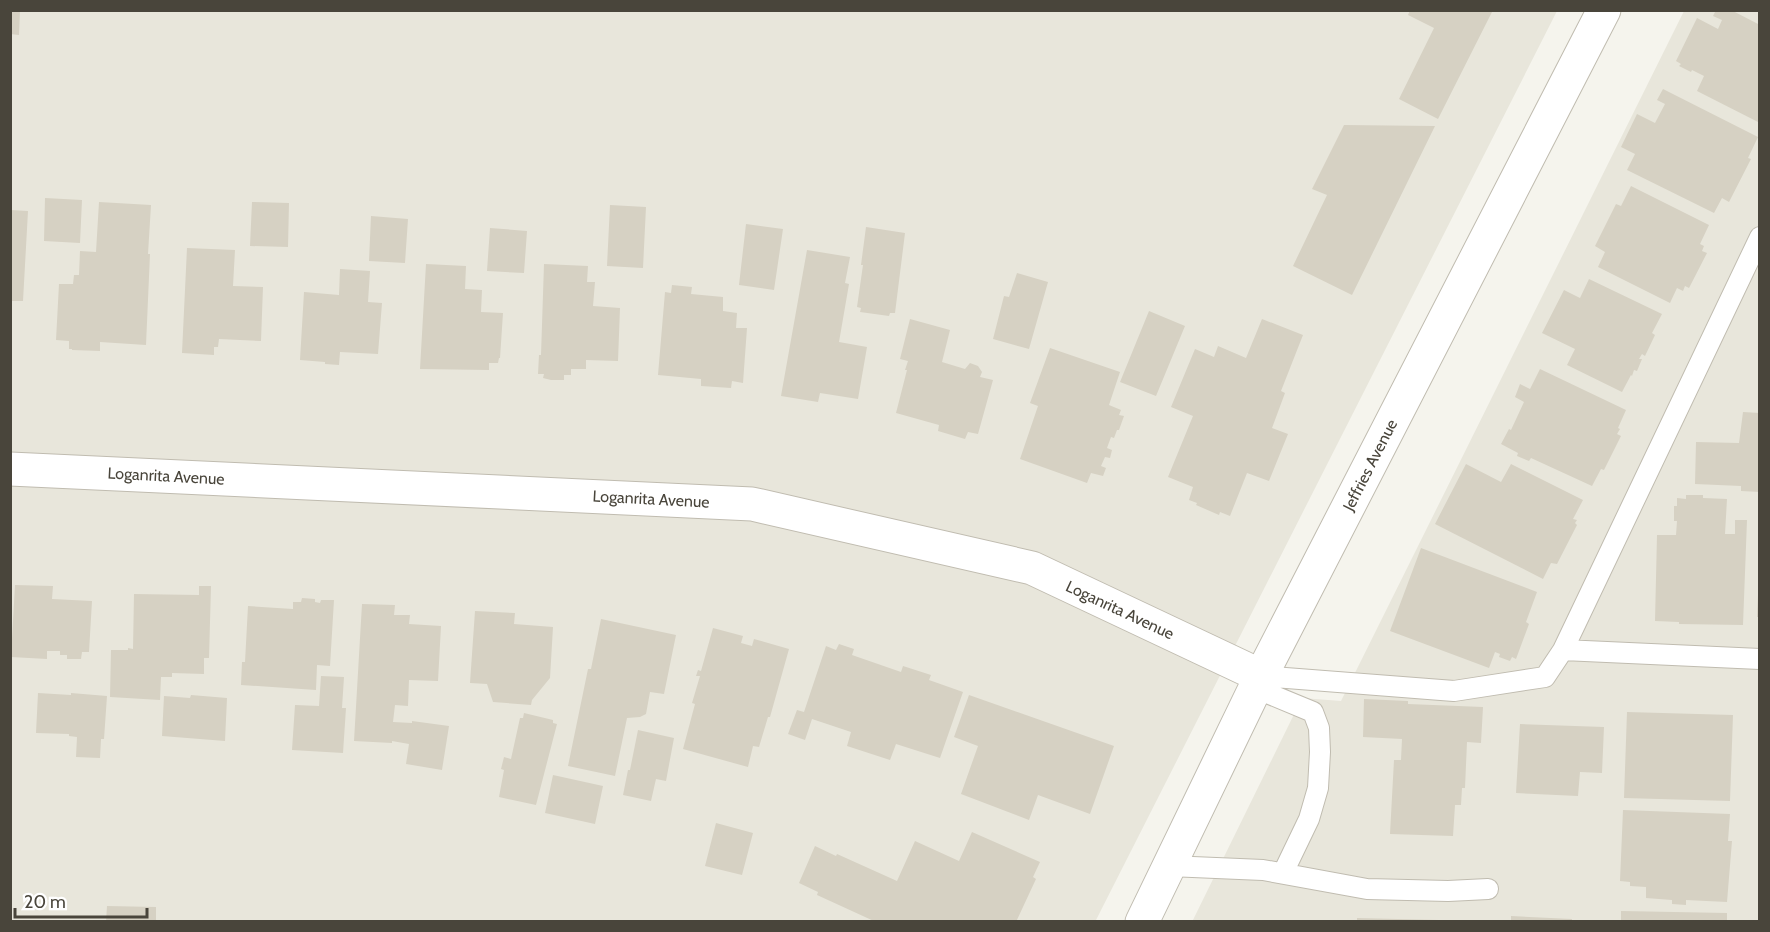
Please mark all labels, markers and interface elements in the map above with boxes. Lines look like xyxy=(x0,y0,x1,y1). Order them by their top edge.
street label: Jeffries Avenue xyxy=(1338,416,1401,515)
street label: Loganrita Avenue xyxy=(107,463,225,489)
street label: Loganrita Avenue xyxy=(592,486,710,512)
street label: Loganrita Avenue xyxy=(1063,577,1177,643)
scale bar xyxy=(15,881,147,919)
text: 20 m xyxy=(24,891,66,913)

